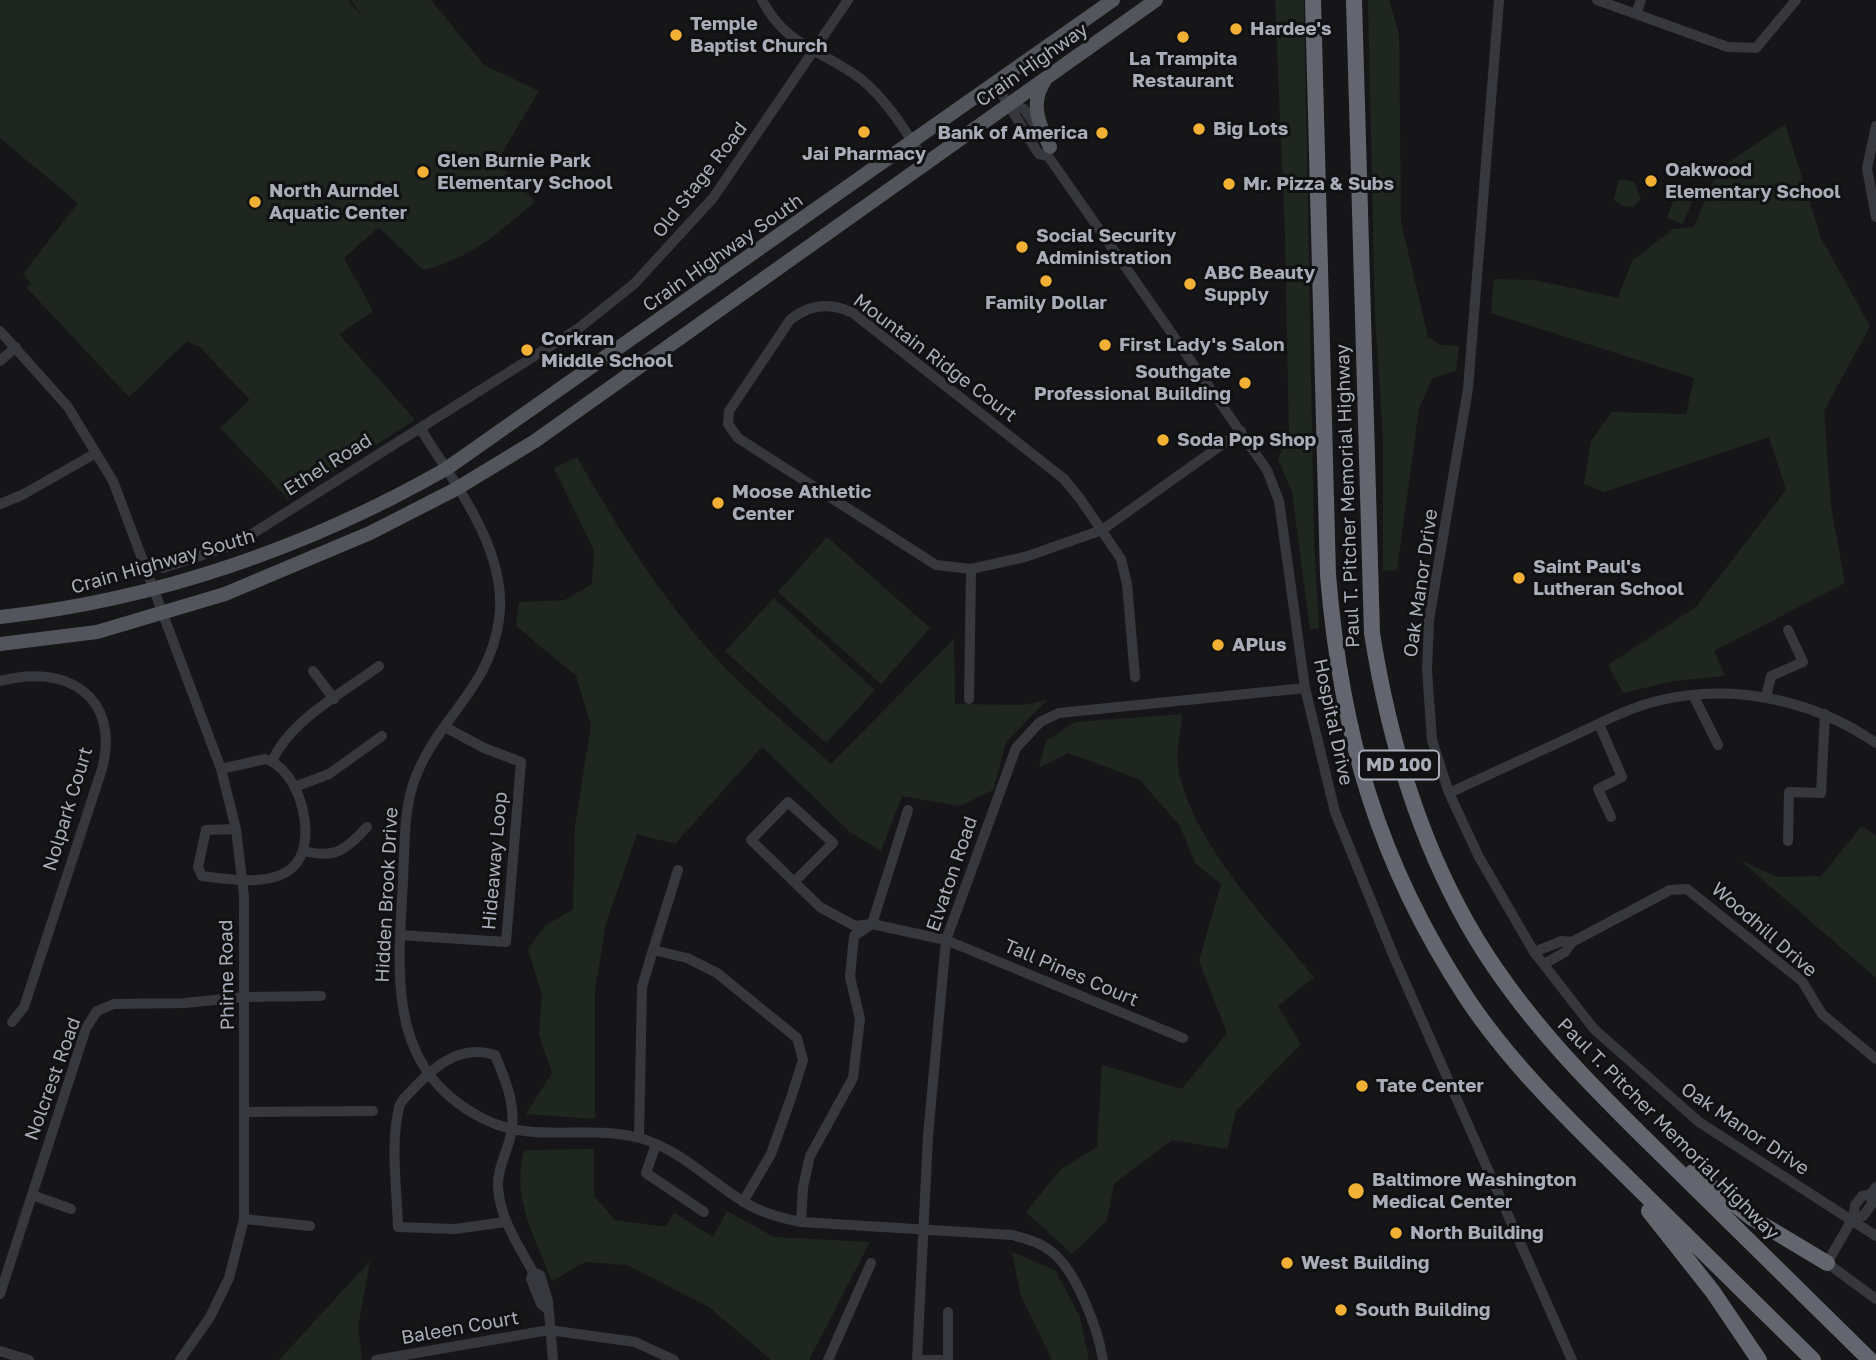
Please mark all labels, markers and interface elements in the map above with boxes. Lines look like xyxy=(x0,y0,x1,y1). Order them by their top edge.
place label: Temple Baptist Church xyxy=(690,13,828,57)
street label: Crain Highway xyxy=(972,18,1092,112)
place label: Hardee's xyxy=(1250,18,1332,40)
marker: Hardee's xyxy=(1228,21,1244,37)
marker: Temple Baptist Church xyxy=(668,27,684,43)
marker: La Trampita Restaurant xyxy=(1175,29,1191,45)
place label: La Trampita Restaurant xyxy=(1129,48,1237,92)
street label: Old Stage Road xyxy=(648,118,752,242)
place label: Big Lots xyxy=(1213,118,1288,140)
marker: Big Lots xyxy=(1191,121,1207,137)
place label: Bank of America xyxy=(937,122,1088,144)
marker: Jai Pharmacy xyxy=(856,124,872,140)
marker: Bank of America xyxy=(1094,125,1110,141)
place label: Jai Pharmacy xyxy=(802,143,926,165)
place label: Glen Burnie Park Elementary School xyxy=(437,150,613,194)
place label: Oakwood Elementary School xyxy=(1665,159,1841,203)
marker: Glen Burnie Park Elementary School xyxy=(415,164,431,180)
place label: Mr. Pizza & Subs xyxy=(1243,173,1394,195)
marker: Oakwood Elementary School xyxy=(1643,173,1659,189)
marker: Mr. Pizza & Subs xyxy=(1221,176,1237,192)
place label: North Aurndel Aquatic Center xyxy=(269,180,407,224)
street label: Crain Highway South xyxy=(639,189,807,317)
marker: North Aurndel Aquatic Center xyxy=(247,194,263,210)
place label: Social Security Administration xyxy=(1036,225,1176,269)
marker: Social Security Administration xyxy=(1014,239,1030,255)
place label: ABC Beauty Supply xyxy=(1204,262,1315,306)
marker: Family Dollar xyxy=(1038,273,1054,289)
marker: ABC Beauty Supply xyxy=(1182,276,1198,292)
street label: Mountain Ridge Court xyxy=(849,289,1021,427)
place label: Family Dollar xyxy=(985,292,1107,314)
place label: Corkran Middle School xyxy=(541,328,673,372)
place label: First Lady's Salon xyxy=(1119,334,1284,356)
marker: First Lady's Salon xyxy=(1097,337,1113,353)
marker: Corkran Middle School xyxy=(519,342,535,358)
street label: Paul T. Pitcher Memorial Highway xyxy=(1331,344,1365,648)
place label: Southgate Professional Building xyxy=(1034,361,1231,405)
marker: Southgate Professional Building xyxy=(1237,375,1253,391)
street label: Ethel Road xyxy=(280,429,376,501)
place label: Soda Pop Shop xyxy=(1177,429,1316,451)
marker: Soda Pop Shop xyxy=(1155,432,1171,448)
place label: Moose Athletic Center xyxy=(732,481,871,525)
marker: Moose Athletic Center xyxy=(710,495,726,511)
street label: Oak Manor Drive xyxy=(1399,507,1443,659)
street label: Crain Highway South xyxy=(68,525,258,599)
place label: Saint Paul's Lutheran School xyxy=(1533,556,1684,600)
marker: Saint Paul's Lutheran School xyxy=(1511,570,1527,586)
place label: APlus xyxy=(1232,634,1287,656)
marker: APlus xyxy=(1210,637,1226,653)
street label: Hospital Drive xyxy=(1308,657,1358,787)
street label: Nolpark Court xyxy=(38,744,98,874)
road number: MD 100 xyxy=(1359,750,1439,780)
street label: Hideaway Loop xyxy=(478,791,512,931)
street label: Hidden Brook Drive xyxy=(371,807,403,983)
street label: Elvaton Road xyxy=(922,814,982,934)
street label: Woodhill Drive xyxy=(1706,878,1822,982)
street label: Phirne Road xyxy=(215,919,239,1031)
street label: Tall Pines Court xyxy=(1000,934,1142,1012)
street label: Paul T. Pitcher Memorial Highway xyxy=(1552,1013,1784,1245)
street label: Nolcrest Road xyxy=(20,1014,86,1144)
place label: Tate Center xyxy=(1376,1075,1484,1097)
marker: Tate Center xyxy=(1354,1078,1370,1094)
street label: Oak Manor Drive xyxy=(1677,1078,1813,1180)
place label: Baltimore Washington Medical Center xyxy=(1372,1169,1576,1213)
marker: Baltimore Washington Medical Center xyxy=(1346,1181,1366,1201)
place label: North Building xyxy=(1410,1222,1544,1244)
marker: North Building xyxy=(1388,1225,1404,1241)
place label: West Building xyxy=(1301,1252,1429,1274)
marker: West Building xyxy=(1279,1255,1295,1271)
place label: South Building xyxy=(1355,1299,1491,1321)
marker: South Building xyxy=(1333,1302,1349,1318)
street label: Baleen Court xyxy=(399,1306,521,1350)

